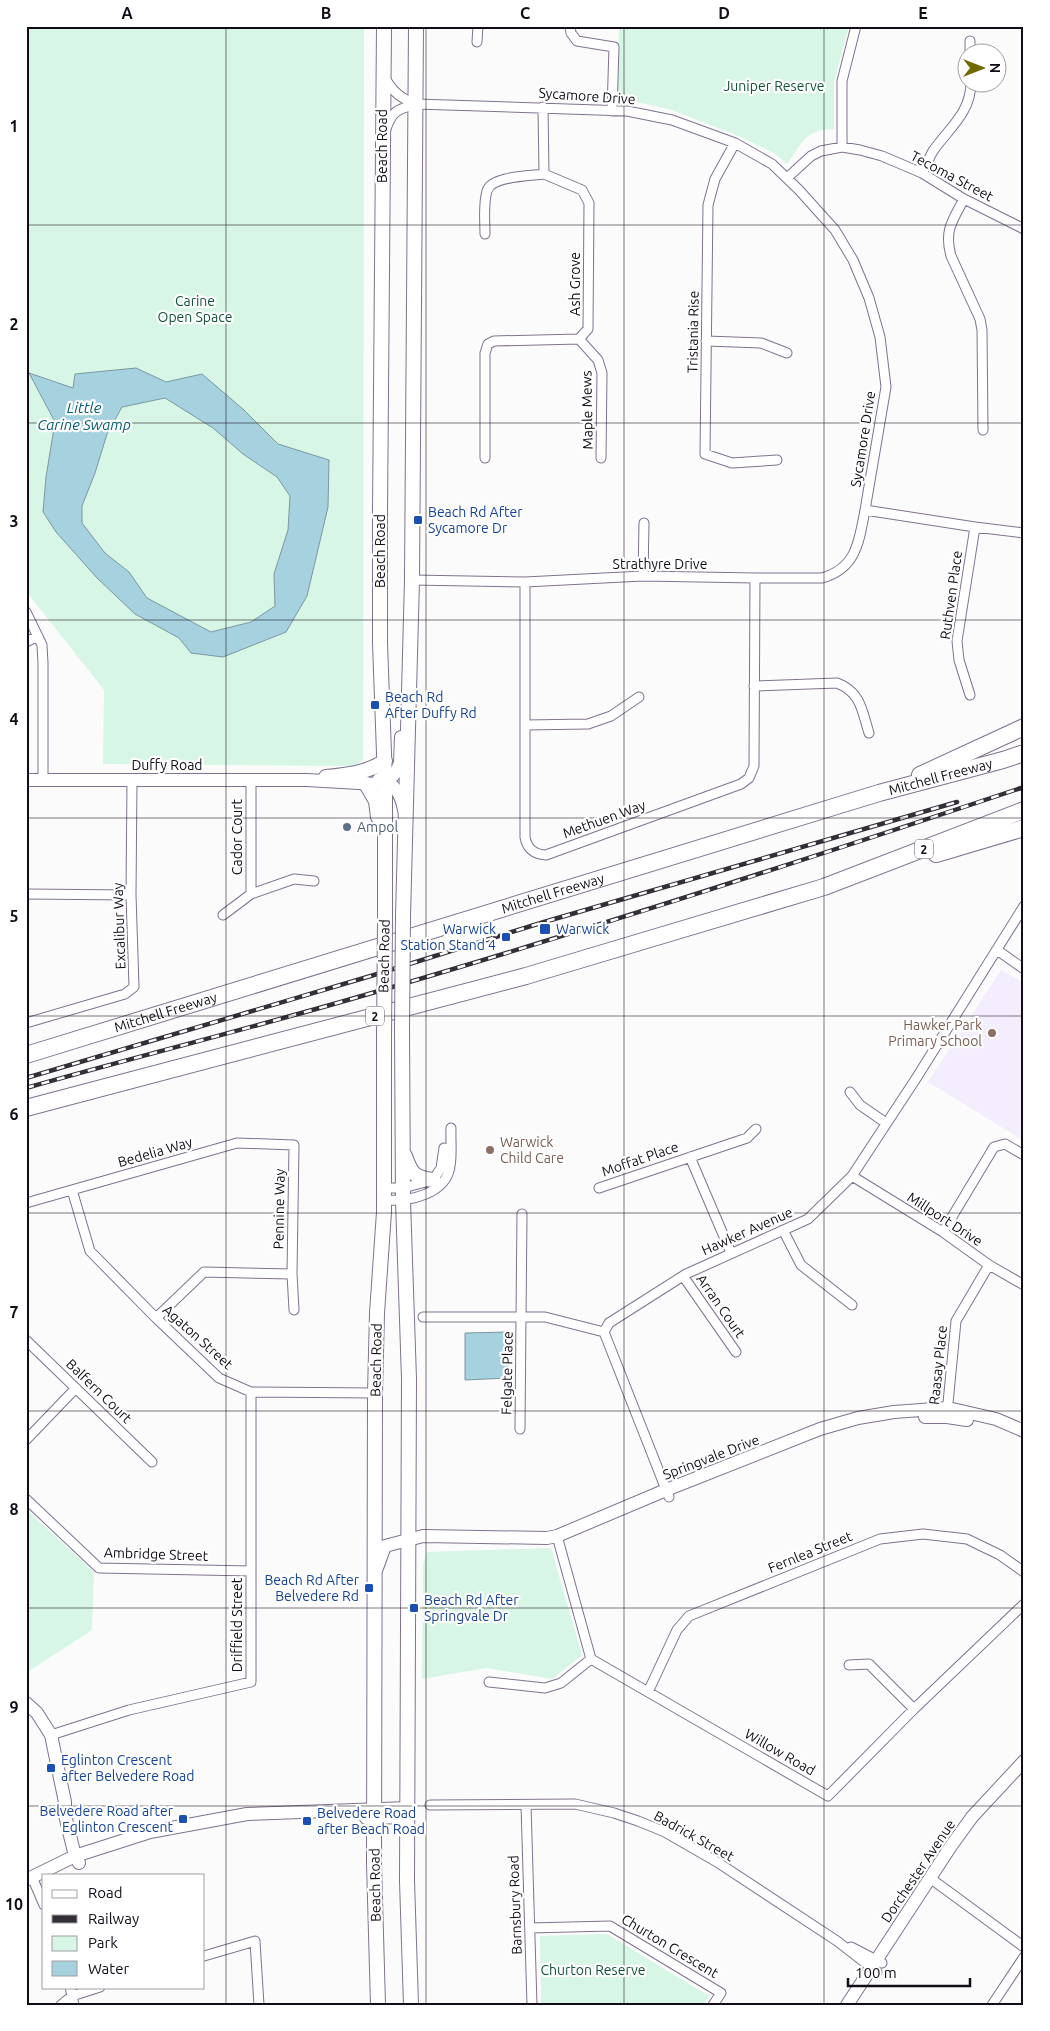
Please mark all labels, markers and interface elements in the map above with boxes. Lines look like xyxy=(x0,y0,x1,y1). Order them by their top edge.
text: A xyxy=(121,4,133,22)
text: B xyxy=(321,4,331,22)
text: C xyxy=(520,4,530,22)
text: D xyxy=(718,4,730,22)
text: E xyxy=(918,4,928,22)
north arrow xyxy=(958,42,1008,92)
text: N xyxy=(987,63,1003,73)
park label: Juniper Reserve xyxy=(723,78,825,94)
street label: Sycamore Drive xyxy=(538,85,636,107)
street label: Beach Road xyxy=(374,109,390,183)
text: 1 xyxy=(9,117,19,135)
street label: Tecoma Street xyxy=(908,148,996,205)
street label: Ash Grove xyxy=(567,252,583,316)
street label: Tristania Rise xyxy=(684,291,702,373)
park label: Carine Open Space xyxy=(158,293,232,325)
text: 2 xyxy=(9,315,19,333)
street label: Maple Mews xyxy=(578,370,596,450)
street label: Sycamore Drive xyxy=(848,390,878,488)
water label: Little Carine Swamp xyxy=(37,399,131,433)
place label: Beach Rd After Sycamore Dr xyxy=(428,504,523,536)
text: 3 xyxy=(9,512,19,530)
street label: Beach Road xyxy=(372,514,388,588)
marker: Beach Rd After Sycamore Dr xyxy=(412,514,424,526)
street label: Ruthven Place xyxy=(937,550,965,640)
street label: Strathyre Drive xyxy=(613,556,707,572)
place label: Beach Rd After Duffy Rd xyxy=(385,689,477,721)
marker: Beach Rd After Duffy Rd xyxy=(369,699,381,711)
text: 4 xyxy=(9,710,19,728)
street label: Mitchell Freeway xyxy=(887,755,994,798)
street label: Duffy Road xyxy=(131,757,203,773)
street label: Methuen Way xyxy=(560,797,648,841)
street label: Cador Court xyxy=(229,798,245,875)
place label: Ampol xyxy=(357,819,399,835)
marker: Ampol xyxy=(341,821,353,833)
road number: 2 xyxy=(915,840,933,859)
street label: Mitchell Freeway xyxy=(499,870,606,917)
street label: Excalibur Way xyxy=(109,882,129,970)
text: 5 xyxy=(9,907,19,925)
street label: Beach Road xyxy=(375,919,393,993)
place label: Warwick Station Stand 4 xyxy=(400,921,496,953)
place label: Warwick xyxy=(556,921,609,937)
marker: Warwick xyxy=(538,922,552,936)
marker: Warwick Station Stand 4 xyxy=(500,931,512,943)
street label: Mitchell Freeway xyxy=(112,989,219,1035)
road number: 2 xyxy=(366,1006,384,1026)
place label: Hawker Park Primary School xyxy=(888,1017,982,1049)
marker: Hawker Park Primary School xyxy=(986,1027,998,1039)
text: 6 xyxy=(9,1105,19,1123)
street label: Bedelia Way xyxy=(116,1134,194,1170)
place label: Warwick Child Care xyxy=(500,1134,564,1166)
street label: Moffat Place xyxy=(599,1138,681,1180)
marker: Warwick Child Care xyxy=(484,1144,496,1156)
street label: Pennine Way xyxy=(270,1168,288,1250)
street label: Millport Drive xyxy=(904,1189,986,1249)
street label: Hawker Avenue xyxy=(699,1204,795,1258)
street label: Arran Court xyxy=(693,1271,749,1341)
street label: Agaton Street xyxy=(160,1302,237,1373)
text: 7 xyxy=(9,1303,19,1321)
street label: Beach Road xyxy=(367,1323,385,1397)
street label: Raasay Place xyxy=(926,1324,950,1406)
street label: Felgate Place xyxy=(498,1331,516,1415)
street label: Balfern Court xyxy=(63,1356,135,1427)
street label: Springvale Drive xyxy=(661,1431,761,1483)
text: 8 xyxy=(9,1500,19,1518)
street label: Fernlea Street xyxy=(766,1528,855,1576)
street label: Ambridge Street xyxy=(104,1544,209,1564)
place label: Beach Rd After Belvedere Rd xyxy=(264,1572,360,1604)
street label: Driffield Street xyxy=(229,1577,245,1672)
marker: Beach Rd After Belvedere Rd xyxy=(363,1582,375,1594)
place label: Beach Rd After Springvale Dr xyxy=(424,1592,519,1624)
marker: Beach Rd After Springvale Dr xyxy=(408,1602,420,1614)
text: 9 xyxy=(9,1698,19,1716)
street label: Willow Road xyxy=(742,1725,818,1779)
place label: Eglinton Crescent after Belvedere Road xyxy=(61,1752,194,1784)
marker: Eglinton Crescent after Belvedere Road xyxy=(45,1762,57,1774)
place label: Belvedere Road after Eglinton Crescent xyxy=(40,1803,174,1835)
place label: Belvedere Road after Beach Road xyxy=(317,1805,425,1837)
street label: Badrick Street xyxy=(651,1807,737,1865)
marker: Belvedere Road after Eglinton Crescent xyxy=(177,1813,189,1825)
marker: Belvedere Road after Beach Road xyxy=(301,1815,313,1827)
street label: Dorchester Avenue xyxy=(878,1817,958,1925)
street label: Beach Road xyxy=(366,1848,384,1922)
street label: Barnsbury Road xyxy=(505,1855,525,1955)
legend xyxy=(42,1874,205,1988)
text: Road xyxy=(88,1884,123,1901)
text: 10 xyxy=(5,1895,23,1913)
text: Railway xyxy=(88,1910,139,1927)
street label: Churton Crescent xyxy=(619,1911,722,1981)
text: Park xyxy=(88,1934,118,1951)
scale bar xyxy=(848,1956,970,1988)
text: Water xyxy=(88,1960,129,1977)
park label: Churton Reserve xyxy=(540,1962,646,1978)
text: 100 m xyxy=(855,1964,897,1981)

